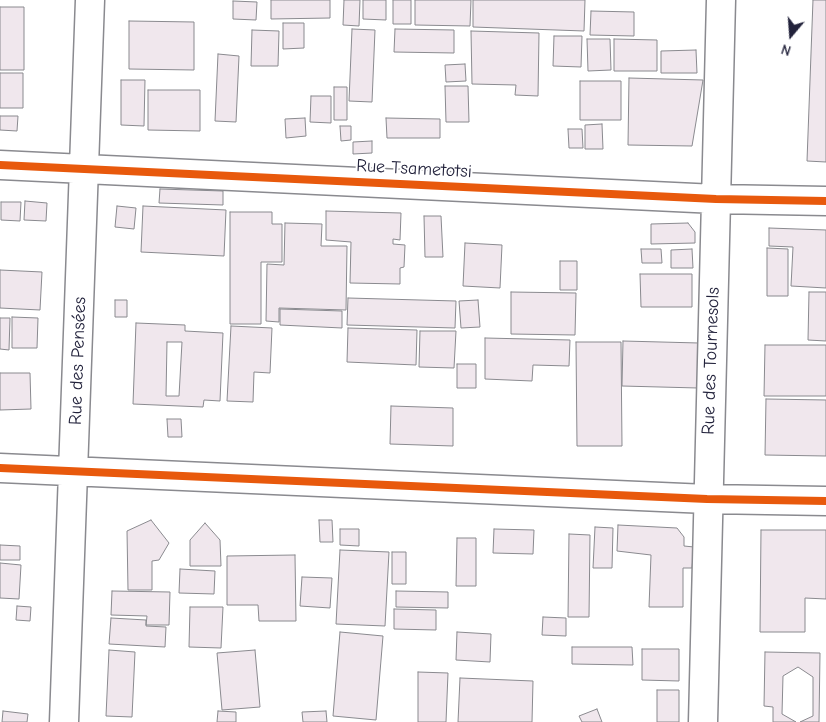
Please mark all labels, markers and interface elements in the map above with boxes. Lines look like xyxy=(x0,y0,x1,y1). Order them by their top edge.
north arrow xyxy=(766,10,816,60)
text: N xyxy=(779,40,793,59)
street label: Rue Tsametotsi xyxy=(356,155,472,183)
street label: Rue des Tournesols xyxy=(698,287,724,435)
street label: Rue des Pensées xyxy=(65,297,91,425)

